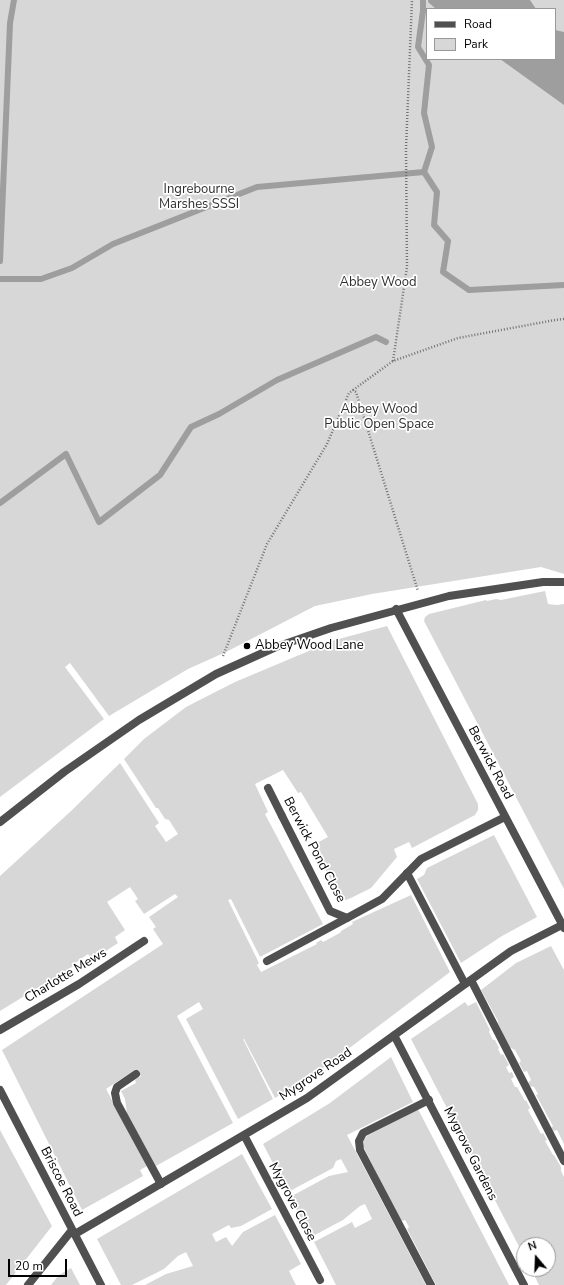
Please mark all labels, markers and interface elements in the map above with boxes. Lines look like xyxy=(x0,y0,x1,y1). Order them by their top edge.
legend xyxy=(426,8,556,60)
text: Road xyxy=(464,16,492,32)
text: Park xyxy=(464,36,488,52)
park label: Ingrebourne Marshes SSSI xyxy=(159,182,239,213)
park label: Abbey Wood xyxy=(339,275,417,291)
park label: Abbey Wood Public Open Space xyxy=(324,402,434,433)
place label: Abbey Wood Lane xyxy=(255,638,364,654)
marker: Abbey Wood Lane xyxy=(242,641,252,651)
street label: Berwick Road xyxy=(464,724,516,802)
street label: Berwick Pond Close xyxy=(280,795,348,905)
street label: Charlotte Mews xyxy=(22,945,110,1007)
street label: Mygrove Road xyxy=(277,1045,355,1105)
street label: Mygrove Gardens xyxy=(440,1105,500,1203)
street label: Briscoe Road xyxy=(37,1144,85,1220)
street label: Mygrove Close xyxy=(265,1160,319,1244)
north arrow xyxy=(516,1237,556,1277)
text: N xyxy=(526,1238,539,1255)
scale bar xyxy=(10,1251,69,1277)
text: 20 m xyxy=(15,1258,43,1274)

